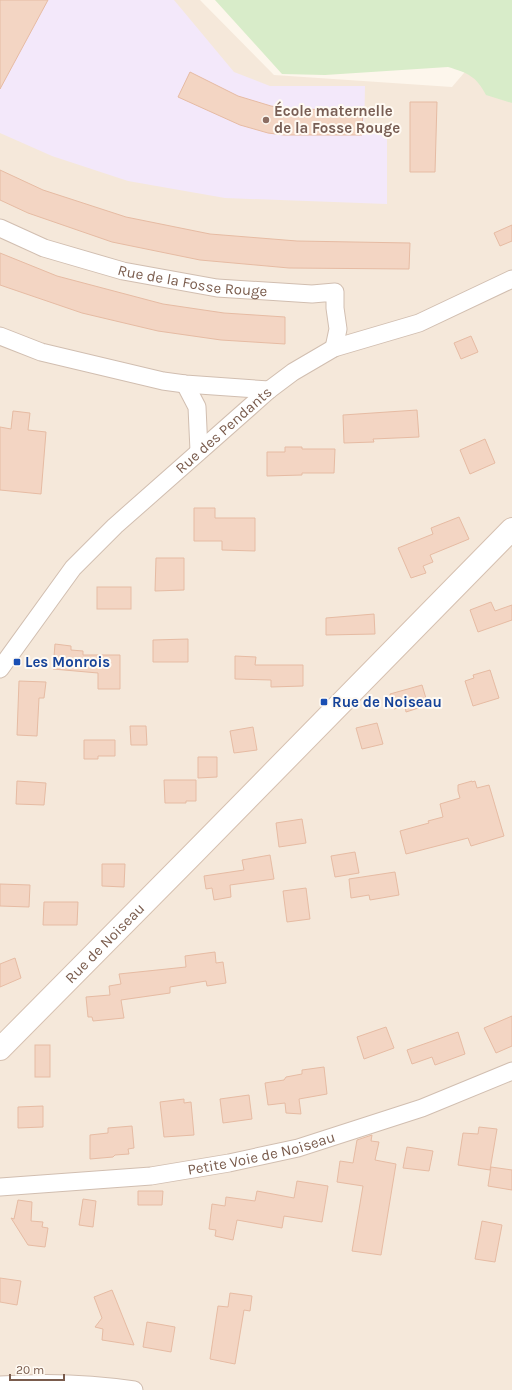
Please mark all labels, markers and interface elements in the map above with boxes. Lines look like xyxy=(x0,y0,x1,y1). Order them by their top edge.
place label: École maternelle de la Fosse Rouge xyxy=(274,101,400,137)
marker: École maternelle de la Fosse Rouge xyxy=(261,115,271,125)
street label: Rue de la Fosse Rouge xyxy=(116,261,268,300)
street label: Rue des Pendants xyxy=(172,383,276,477)
place label: Les Monrois xyxy=(25,653,110,671)
marker: Les Monrois xyxy=(12,657,22,667)
place label: Rue de Noiseau xyxy=(332,693,442,711)
marker: Rue de Noiseau xyxy=(319,697,329,707)
street label: Rue de Noiseau xyxy=(61,899,148,987)
street label: Petite Voie de Noiseau xyxy=(186,1128,337,1179)
scale bar xyxy=(10,1356,64,1382)
text: 20 m xyxy=(16,1363,44,1377)

